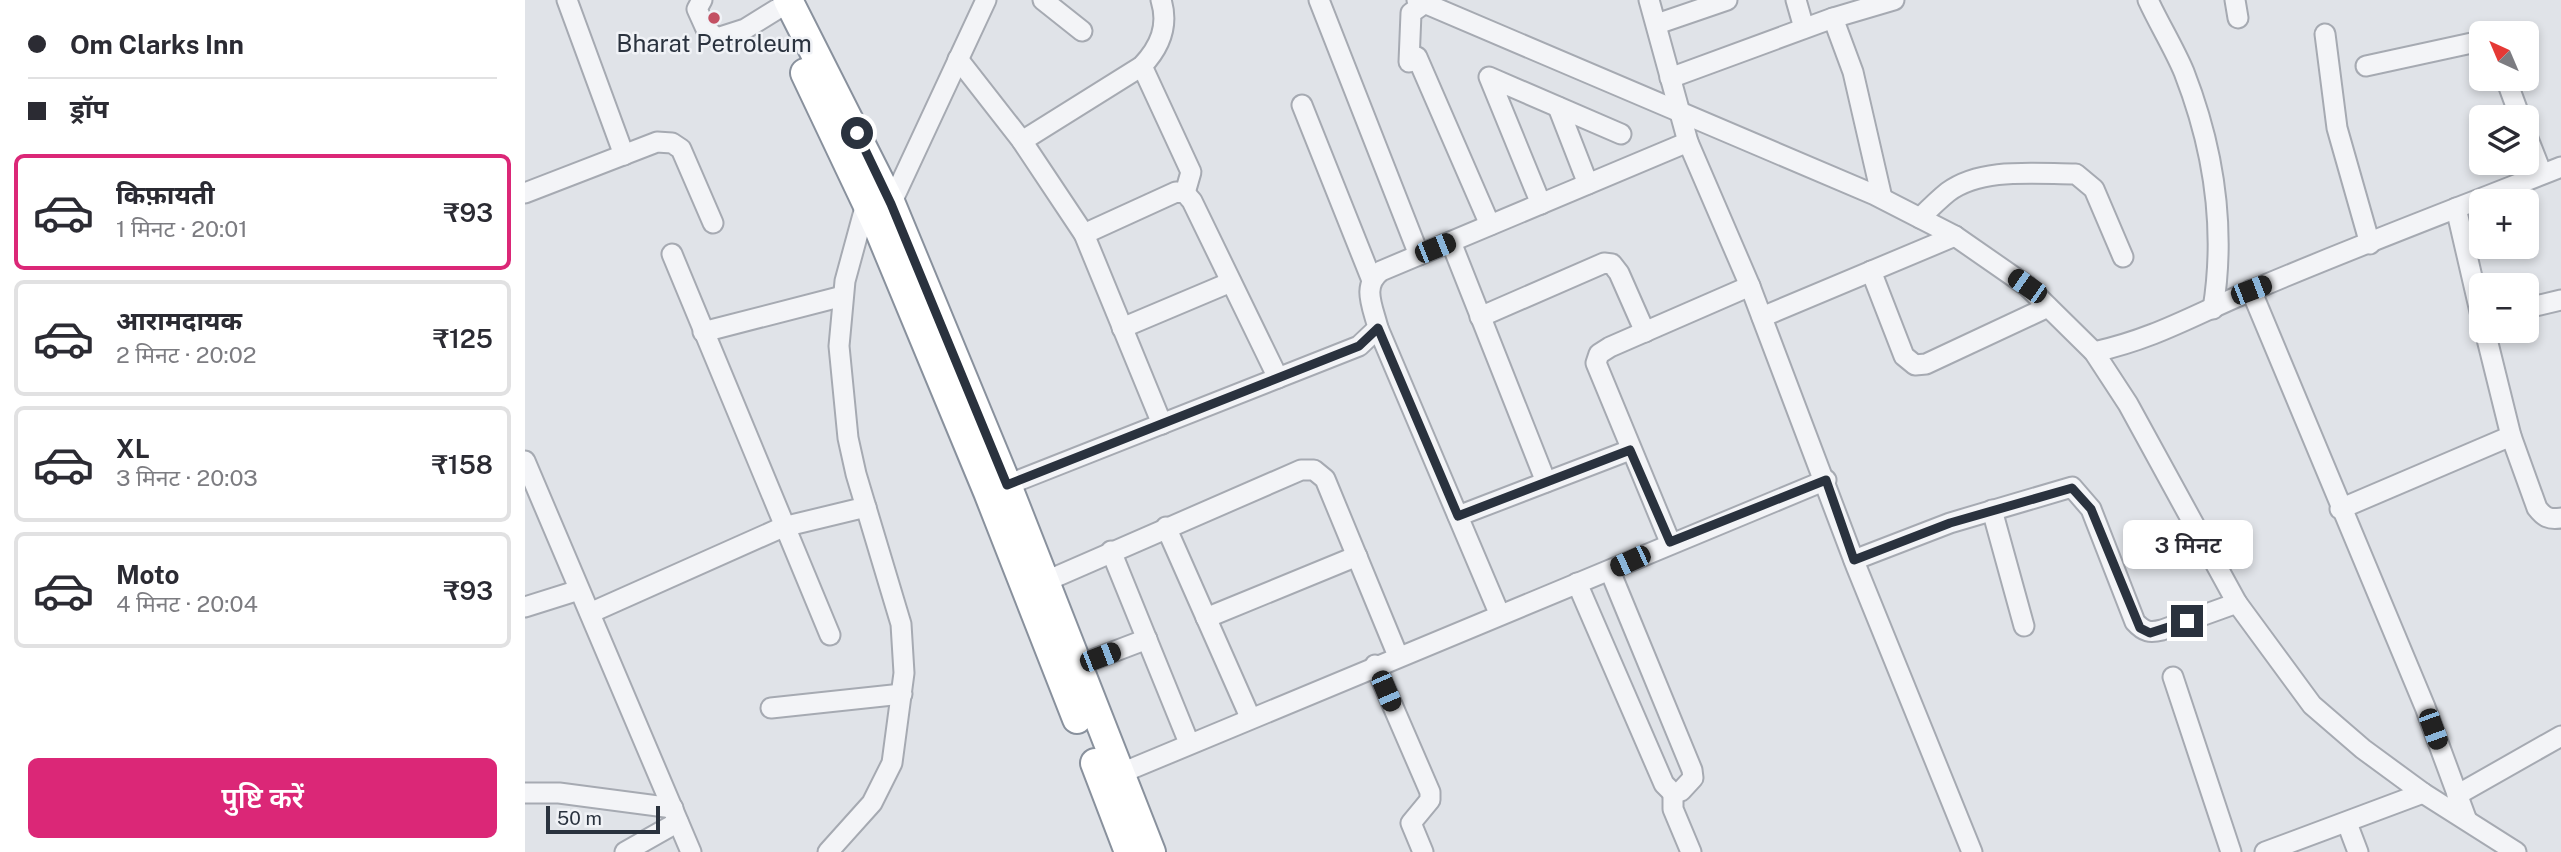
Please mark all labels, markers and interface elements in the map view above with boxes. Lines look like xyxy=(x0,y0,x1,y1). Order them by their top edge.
marker: Bharat Petroleum xyxy=(706,10,722,26)
north arrow xyxy=(2469,21,2539,91)
map controls xyxy=(2469,21,2539,343)
text: Om Clarks Inn xyxy=(70,29,244,60)
place label: Bharat Petroleum xyxy=(616,29,812,57)
text: ड्रॉप xyxy=(70,93,108,124)
button: layers xyxy=(2469,105,2539,175)
route start xyxy=(841,117,873,149)
text: किफ़ायती xyxy=(116,179,215,210)
icon: car xyxy=(32,181,95,244)
button: + xyxy=(2469,189,2539,259)
text: ₹93 xyxy=(444,197,493,228)
text: 1 मिनट · 20:01 xyxy=(116,215,248,242)
car xyxy=(1412,230,1459,266)
car xyxy=(2004,265,2051,307)
car xyxy=(2228,273,2275,307)
button: − xyxy=(2469,273,2539,343)
text: आरामदायक xyxy=(116,305,242,336)
icon: car xyxy=(32,307,95,370)
text: ₹125 xyxy=(433,323,493,354)
text: 2 मिनट · 20:02 xyxy=(116,341,256,368)
icon: car xyxy=(32,433,95,496)
text: XL xyxy=(116,433,150,464)
text: ₹158 xyxy=(432,449,493,480)
text: 3 मिनट · 20:03 xyxy=(116,464,258,491)
callout: 3 मिनट xyxy=(2122,520,2252,568)
text: 3 मिनट xyxy=(2155,531,2222,558)
car xyxy=(1607,543,1654,579)
icon: car xyxy=(32,559,95,622)
text: Moto xyxy=(116,559,179,590)
text: ₹93 xyxy=(444,575,493,606)
text: 4 मिनट · 20:04 xyxy=(116,590,258,617)
route end xyxy=(2171,605,2203,637)
car xyxy=(1077,640,1124,674)
car xyxy=(1369,668,1404,714)
car xyxy=(2416,706,2451,752)
button: पुष्टि करें xyxy=(28,758,497,838)
scale bar xyxy=(546,803,660,835)
text: 50 m xyxy=(557,807,602,829)

